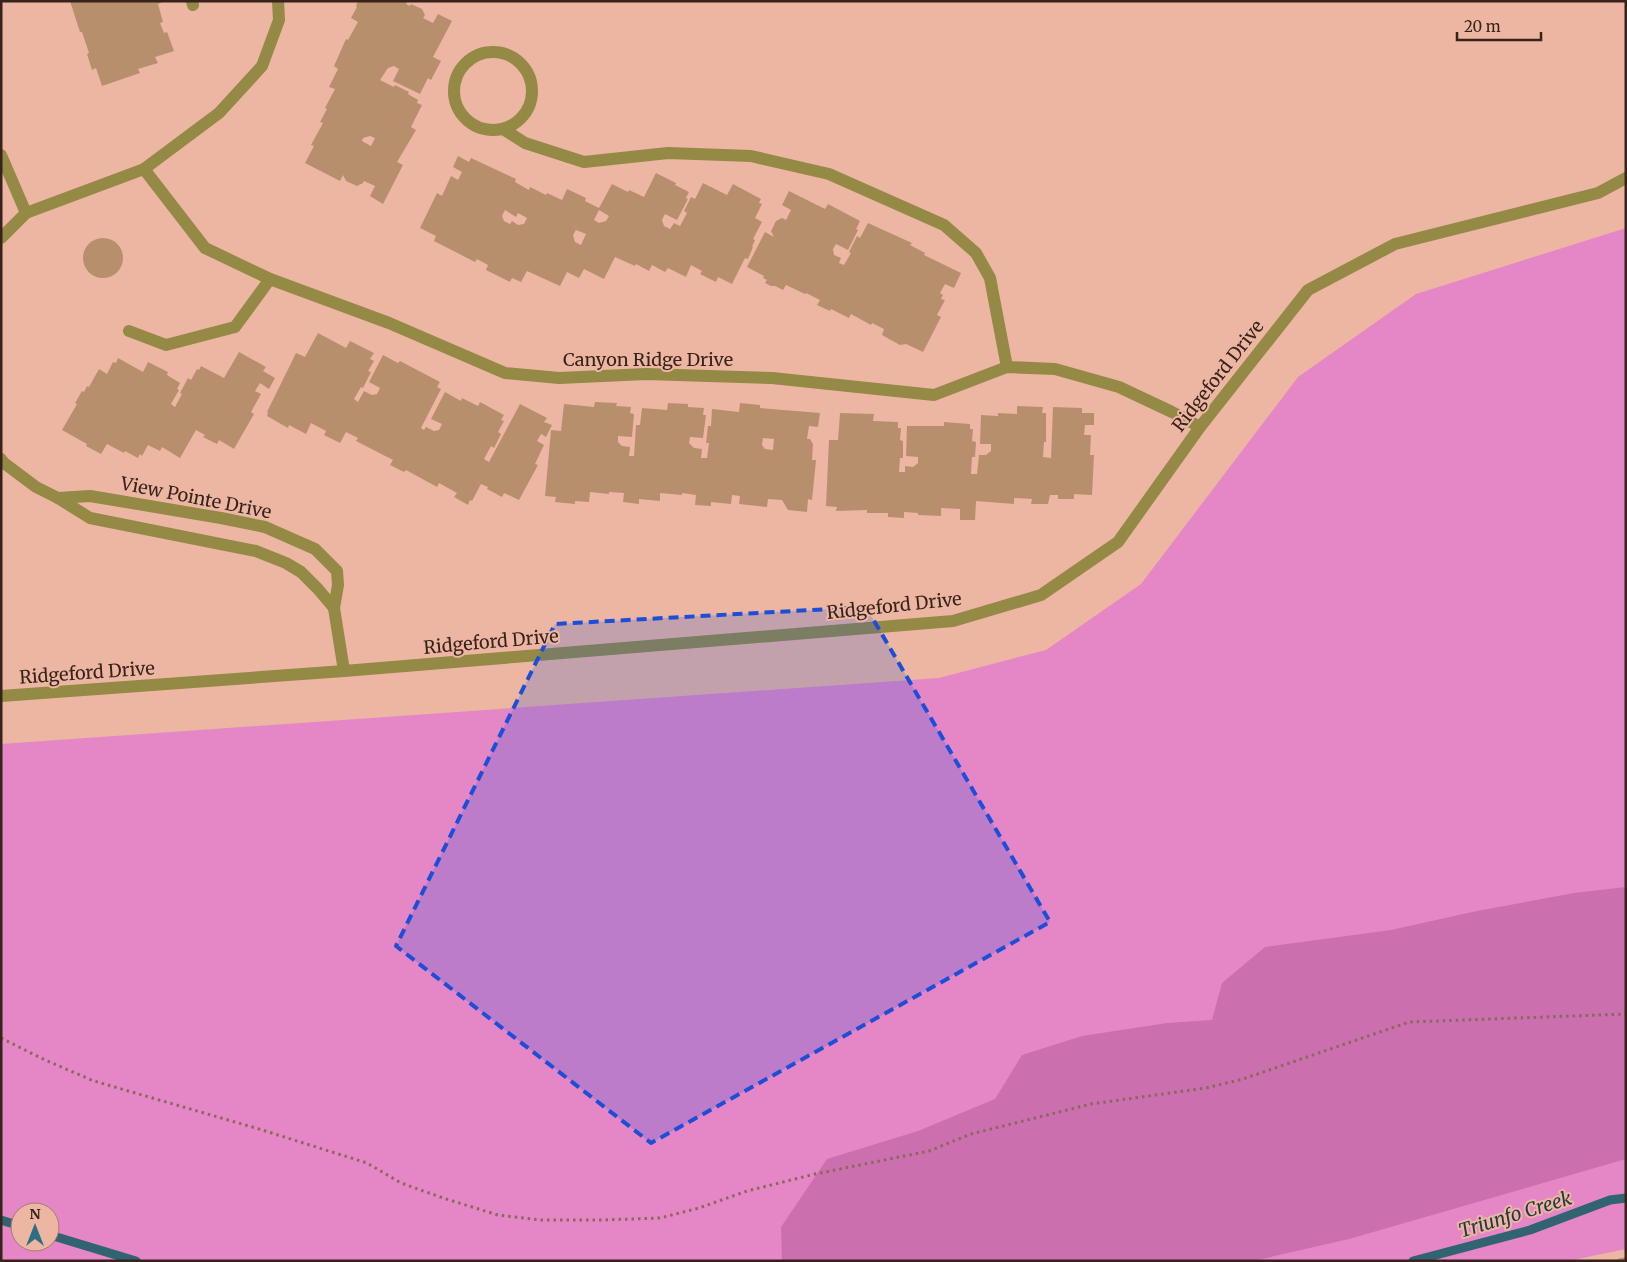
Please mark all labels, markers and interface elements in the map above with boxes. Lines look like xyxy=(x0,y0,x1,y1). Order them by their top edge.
scale bar xyxy=(1457,10,1541,42)
text: 20 m xyxy=(1464,17,1501,36)
street label: Ridgeford Drive xyxy=(1167,315,1268,436)
street label: Canyon Ridge Drive xyxy=(563,348,733,371)
street label: View Pointe Drive xyxy=(118,471,273,523)
street label: Ridgeford Drive xyxy=(825,587,963,624)
street label: Ridgeford Drive xyxy=(422,624,560,659)
street label: Ridgeford Drive xyxy=(19,656,155,689)
water label: Triunfo Creek xyxy=(1456,1185,1575,1243)
north arrow xyxy=(10,1202,60,1252)
text: N xyxy=(29,1205,41,1223)

